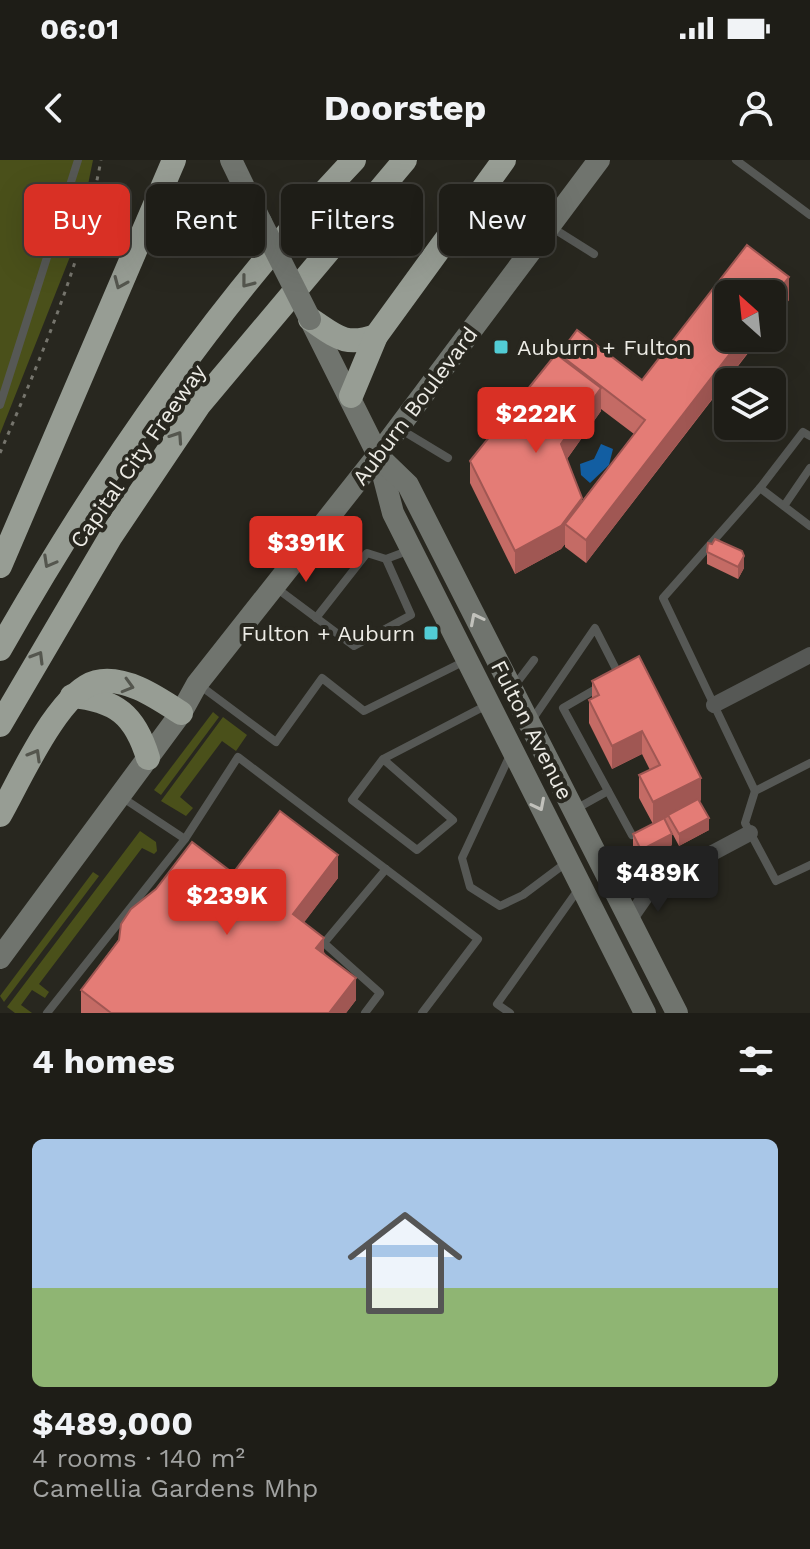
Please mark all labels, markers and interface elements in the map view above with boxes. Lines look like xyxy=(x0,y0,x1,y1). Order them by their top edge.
text: 06:01 xyxy=(40,11,119,46)
icon: back xyxy=(32,86,76,130)
icon: person xyxy=(734,86,778,130)
text: Doorstep xyxy=(324,87,486,129)
chip: Buy xyxy=(24,184,130,256)
chip: Rent xyxy=(146,184,265,256)
chip: Filters xyxy=(281,184,423,256)
chip: New xyxy=(439,184,555,256)
one-way arrow xyxy=(243,273,257,288)
one-way arrow xyxy=(114,275,130,289)
north arrow xyxy=(714,280,786,352)
map controls xyxy=(714,280,786,440)
street label: Auburn Boulevard xyxy=(347,322,483,490)
place label: Auburn + Fulton xyxy=(517,335,692,360)
marker: Auburn + Fulton xyxy=(492,338,510,356)
street label: Capital City Freeway xyxy=(65,359,211,553)
button: layers xyxy=(714,368,786,440)
pin: $222K xyxy=(480,387,592,455)
text: $222K xyxy=(495,398,577,428)
one-way arrow xyxy=(167,432,182,446)
pin: $391K xyxy=(250,516,362,584)
text: $391K xyxy=(267,527,345,557)
one-way arrow xyxy=(43,554,59,568)
one-way arrow xyxy=(470,613,485,628)
place label: Fulton + Auburn xyxy=(241,621,415,646)
marker: Fulton + Auburn xyxy=(422,624,440,642)
one-way arrow xyxy=(28,651,44,666)
street label: Fulton Avenue xyxy=(486,656,578,804)
one-way arrow xyxy=(120,677,134,694)
one-way arrow xyxy=(25,749,41,764)
one-way arrow xyxy=(529,796,544,811)
pin: $489K xyxy=(602,846,714,914)
text: $489K xyxy=(616,857,700,887)
pin: $239K xyxy=(171,869,283,937)
text: $239K xyxy=(186,880,268,910)
icon: filters xyxy=(734,1039,778,1083)
text: 4 homes xyxy=(32,1041,175,1081)
icon: home xyxy=(333,1191,477,1335)
text: $489,000 xyxy=(32,1403,193,1443)
text: 4 rooms · 140 m² xyxy=(32,1443,245,1473)
text: Camellia Gardens Mhp xyxy=(32,1473,318,1503)

